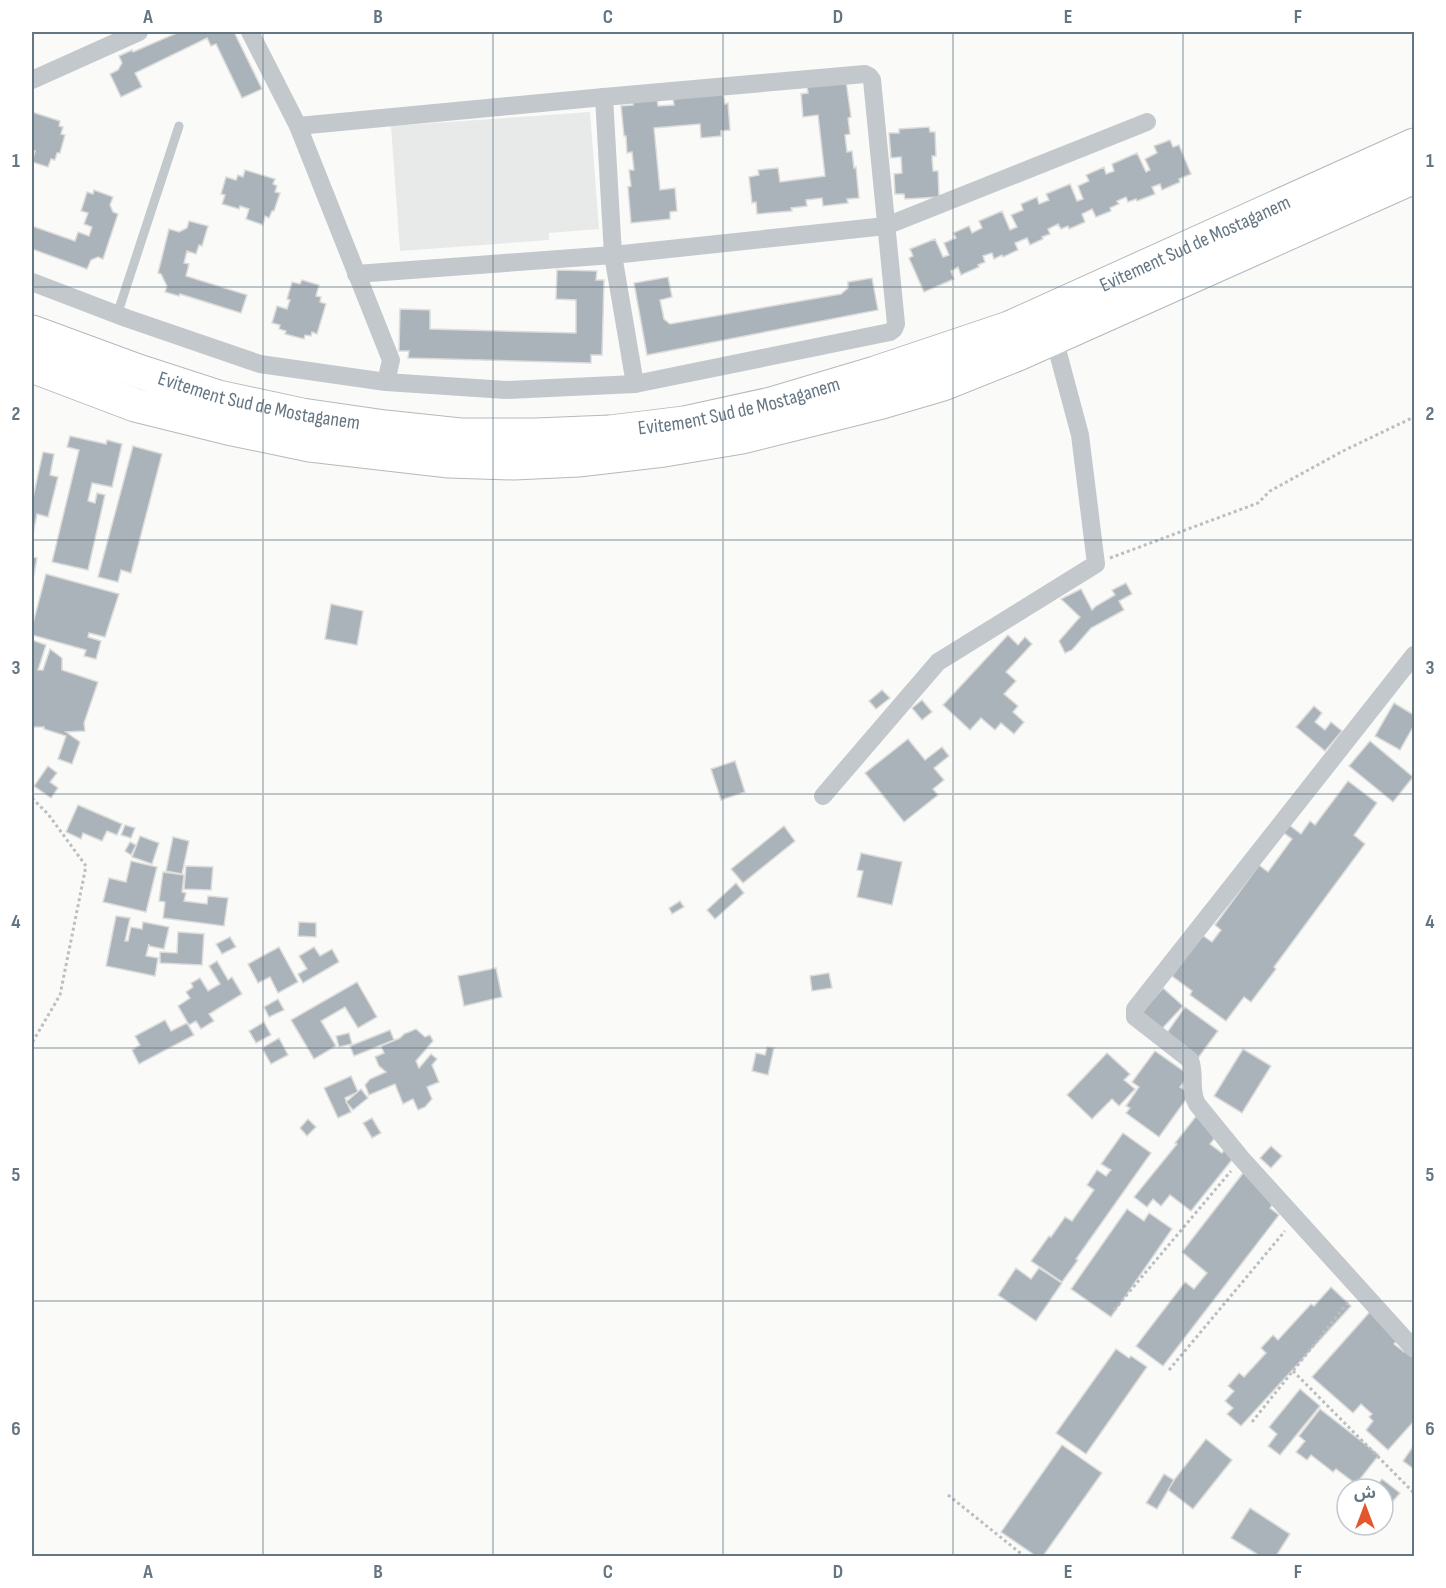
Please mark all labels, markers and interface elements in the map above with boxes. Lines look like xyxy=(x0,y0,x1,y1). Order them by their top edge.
text: A xyxy=(142,5,153,29)
text: B xyxy=(373,5,383,29)
text: C xyxy=(603,5,613,29)
text: D xyxy=(833,5,843,29)
text: E xyxy=(1064,5,1072,29)
text: F xyxy=(1294,5,1302,29)
text: 1 xyxy=(12,149,20,173)
text: 1 xyxy=(1426,149,1434,173)
street label: Evitement Sud de Mostaganem xyxy=(1096,190,1294,297)
street label: Evitement Sud de Mostaganem xyxy=(155,366,361,435)
street label: Evitement Sud de Mostaganem xyxy=(637,372,843,440)
text: 2 xyxy=(12,402,20,426)
text: 2 xyxy=(1426,402,1434,426)
text: 3 xyxy=(12,656,21,680)
text: 3 xyxy=(1426,656,1435,680)
text: 4 xyxy=(11,910,21,934)
text: 4 xyxy=(1425,910,1435,934)
text: 5 xyxy=(12,1163,21,1187)
text: 5 xyxy=(1426,1163,1435,1187)
text: 6 xyxy=(11,1417,21,1441)
text: 6 xyxy=(1425,1417,1435,1441)
north arrow xyxy=(1335,1477,1395,1537)
text: ش xyxy=(1354,1484,1376,1503)
text: A xyxy=(142,1560,153,1584)
text: B xyxy=(373,1560,383,1584)
text: C xyxy=(603,1560,613,1584)
text: D xyxy=(833,1560,843,1584)
text: E xyxy=(1064,1560,1072,1584)
text: F xyxy=(1294,1560,1302,1584)

